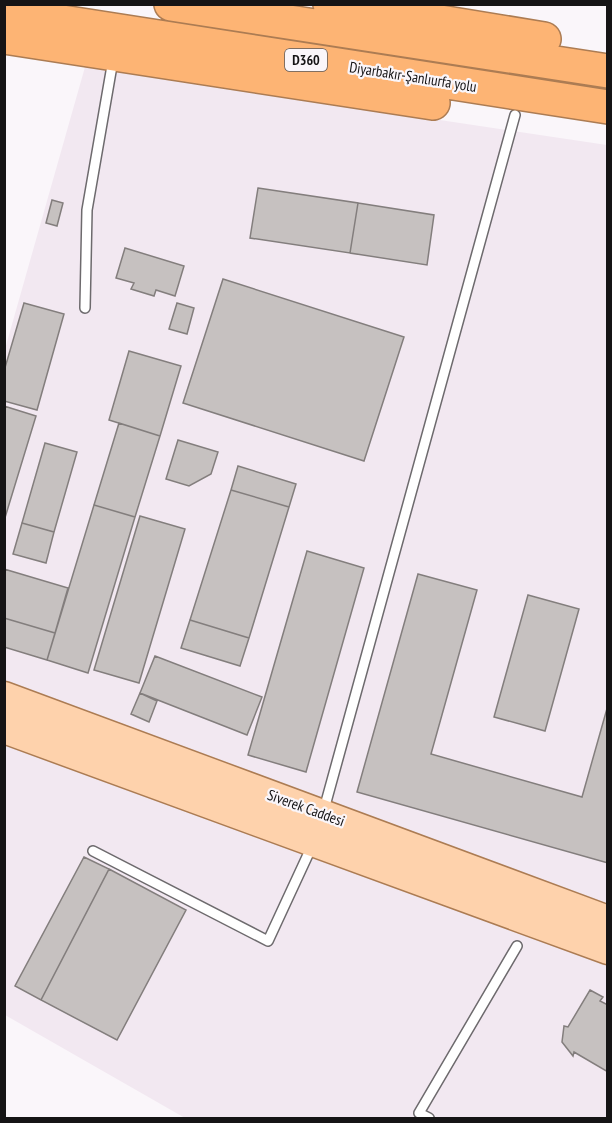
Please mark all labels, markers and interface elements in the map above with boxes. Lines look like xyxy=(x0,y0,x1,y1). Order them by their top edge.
road number: D360 xyxy=(285,49,327,71)
street label: Diyarbakır-Şanlıurfa yolu xyxy=(348,57,478,96)
street label: Siverek Caddesi xyxy=(265,785,347,830)

